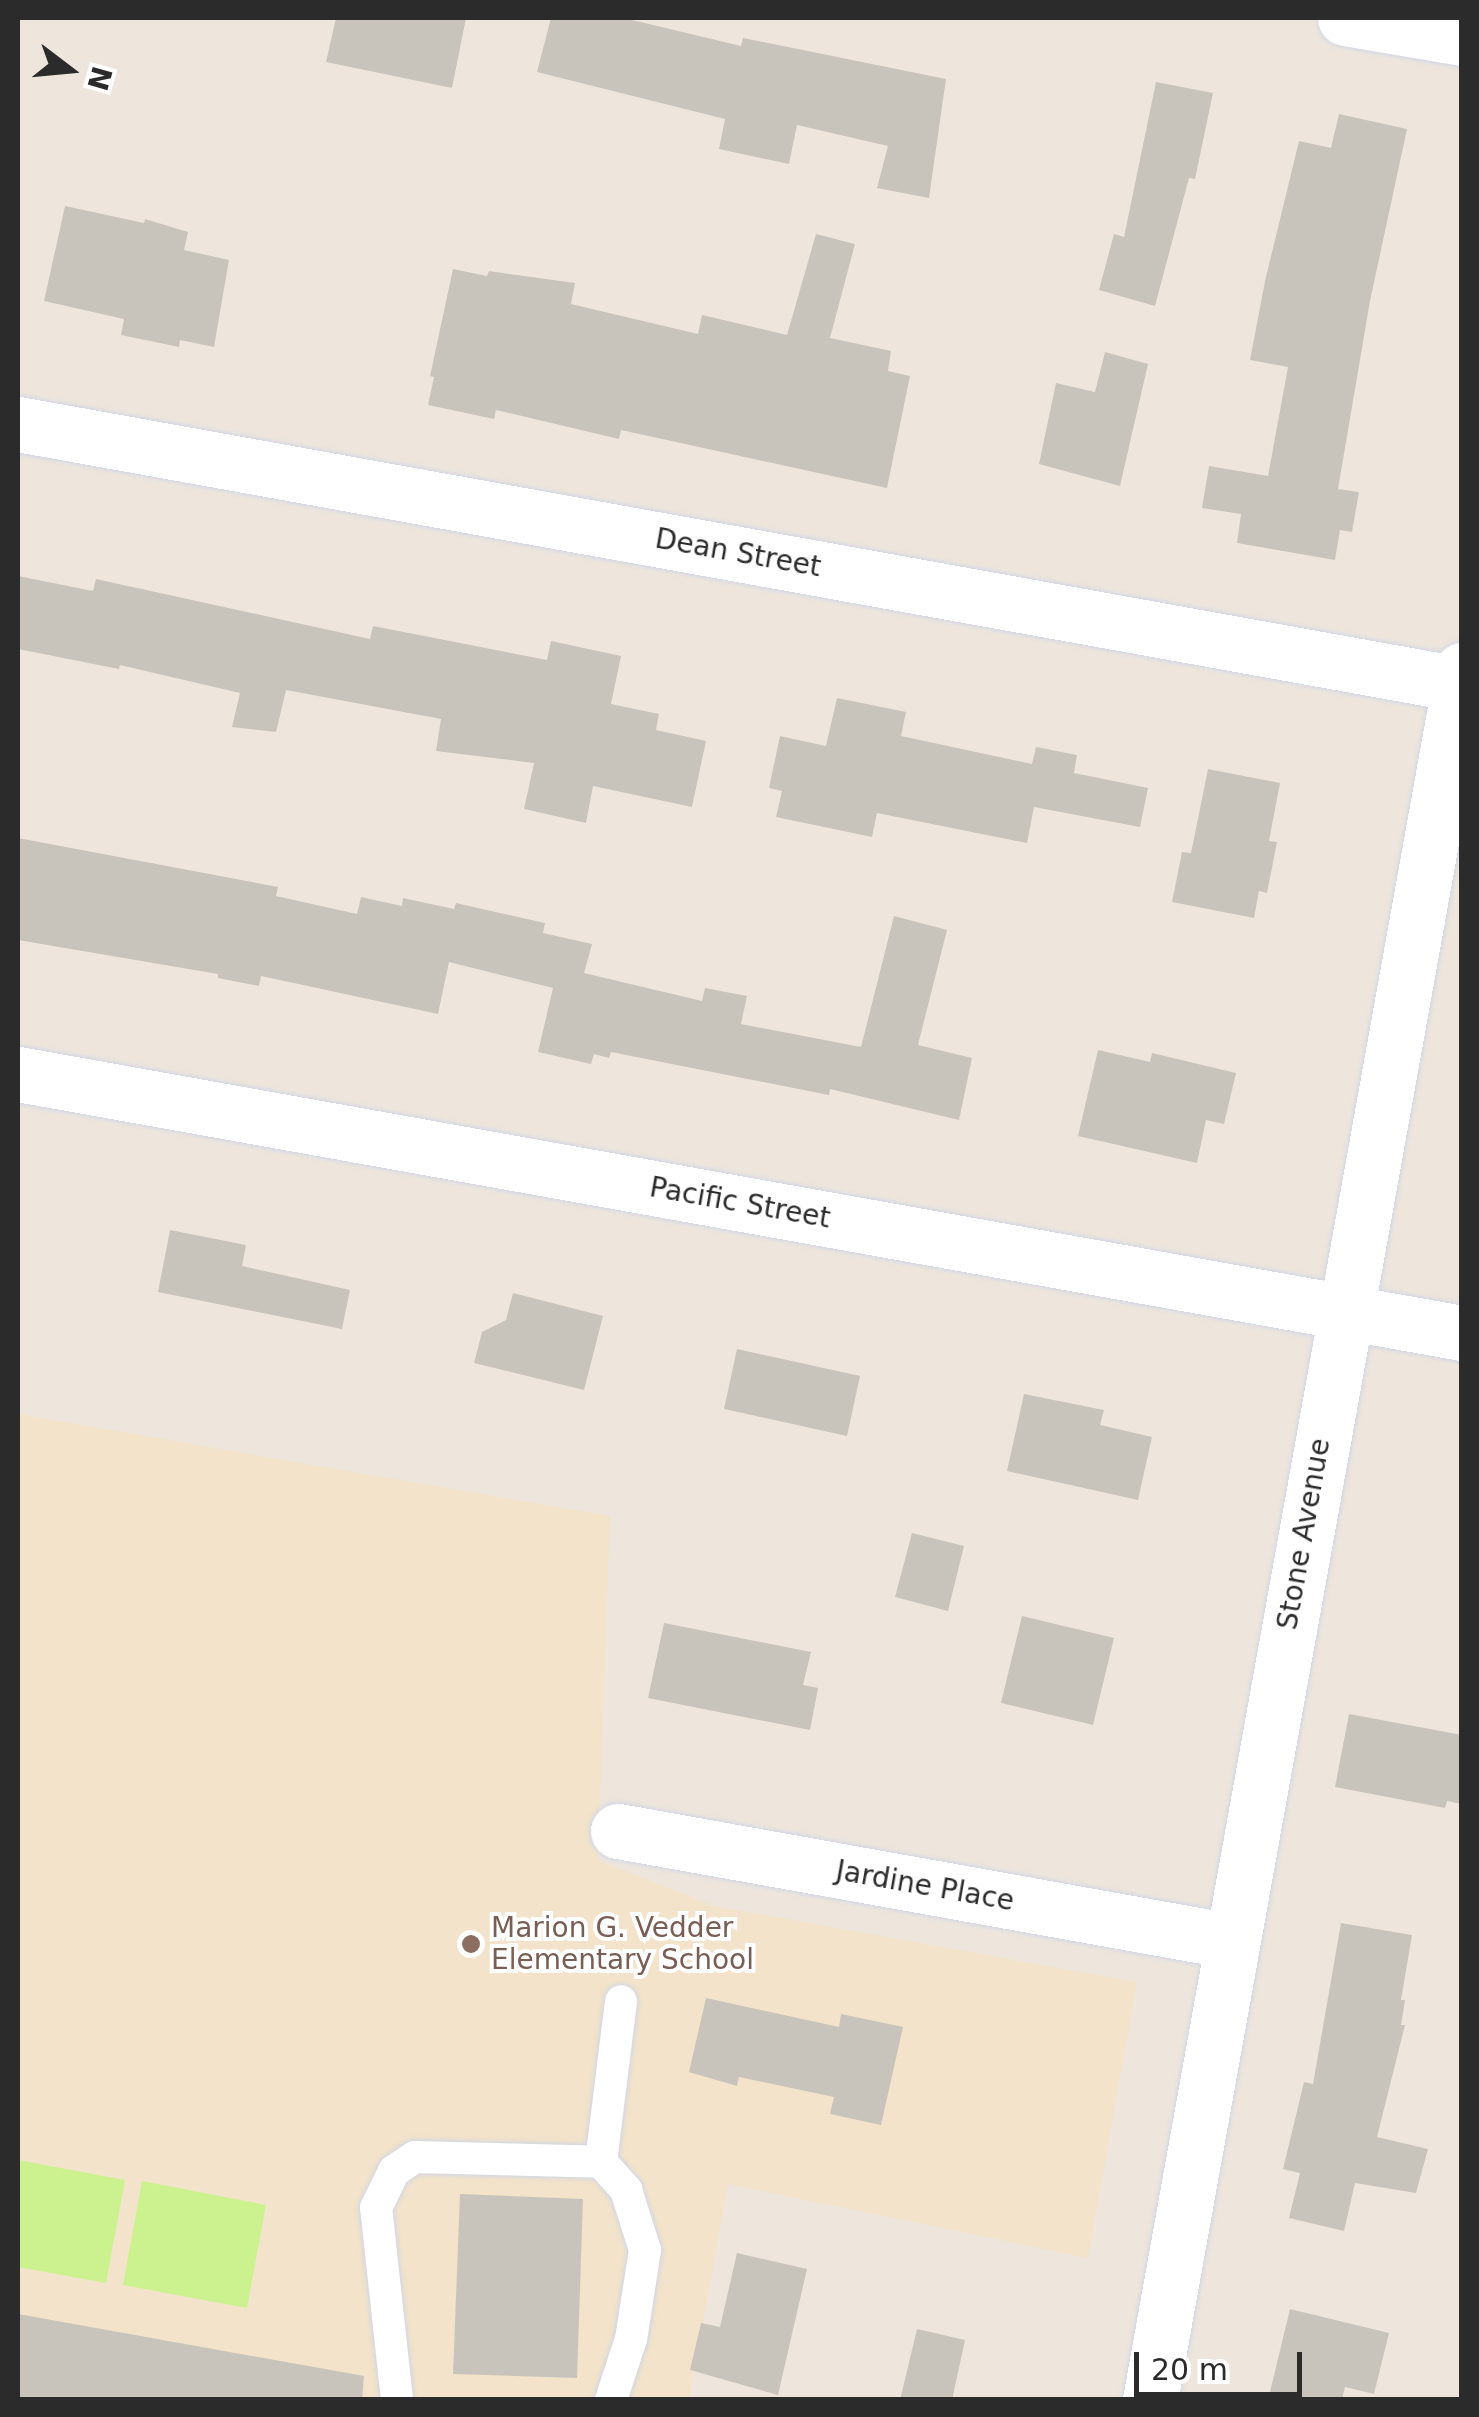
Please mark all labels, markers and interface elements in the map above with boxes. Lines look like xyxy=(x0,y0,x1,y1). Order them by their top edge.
north arrow xyxy=(20,20,120,120)
text: N xyxy=(80,63,118,94)
street label: Dean Street xyxy=(653,522,823,584)
street label: Pacific Street xyxy=(647,1171,833,1235)
street label: Stone Avenue xyxy=(1271,1436,1337,1632)
street label: Jardine Place xyxy=(833,1854,1017,1918)
place label: Marion G. Vedder Elementary School xyxy=(491,1911,754,1977)
marker: Marion G. Vedder Elementary School xyxy=(460,1933,482,1955)
scale bar xyxy=(1139,2332,1306,2394)
text: 20 m xyxy=(1151,2352,1228,2387)

